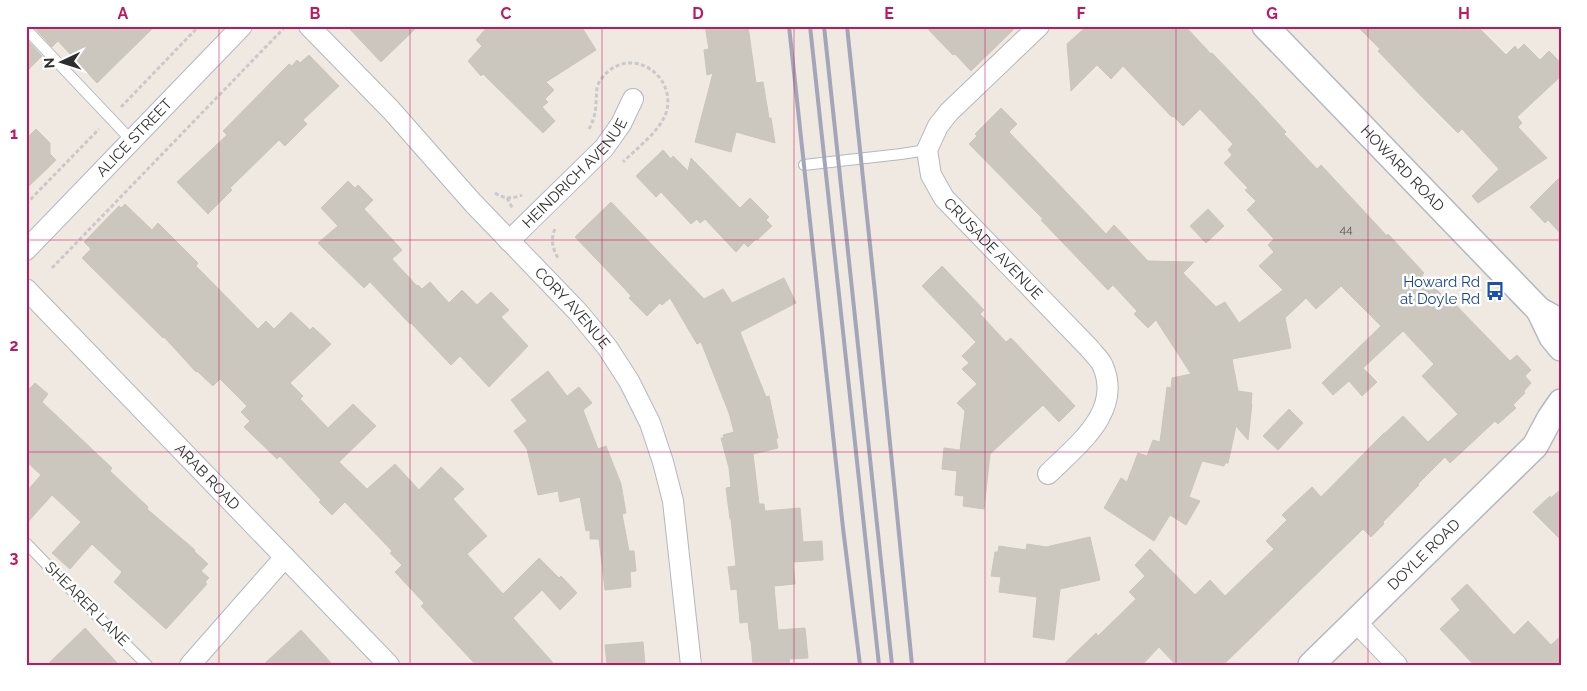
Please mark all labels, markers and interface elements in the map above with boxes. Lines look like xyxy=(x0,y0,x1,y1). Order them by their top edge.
text: A xyxy=(118,4,129,23)
text: B xyxy=(310,4,321,23)
text: C xyxy=(501,4,512,23)
text: D xyxy=(692,4,704,23)
text: E xyxy=(884,4,894,23)
text: F xyxy=(1076,4,1086,23)
text: G xyxy=(1266,4,1278,23)
text: H xyxy=(1458,4,1470,23)
north arrow xyxy=(38,38,88,88)
text: N xyxy=(41,57,57,69)
street label: ALICE STREET xyxy=(93,95,176,180)
street label: HEINDRICH AVENUE xyxy=(519,115,631,232)
street label: HOWARD ROAD xyxy=(1357,122,1448,216)
text: 1 xyxy=(10,124,18,143)
street label: CRUSADE AVENUE xyxy=(940,194,1046,303)
house number: 44 xyxy=(1339,222,1353,236)
street label: CORY AVENUE xyxy=(531,263,614,353)
place label: Howard Rd at Doyle Rd xyxy=(1400,273,1480,308)
bus stop icon: Howard Rd at Doyle Rd xyxy=(1484,280,1506,302)
text: 2 xyxy=(9,336,19,355)
street label: ARAB ROAD xyxy=(171,440,244,514)
street label: DOYLE ROAD xyxy=(1384,515,1464,594)
text: 3 xyxy=(10,548,19,567)
street label: SHEARER LANE xyxy=(41,558,133,650)

